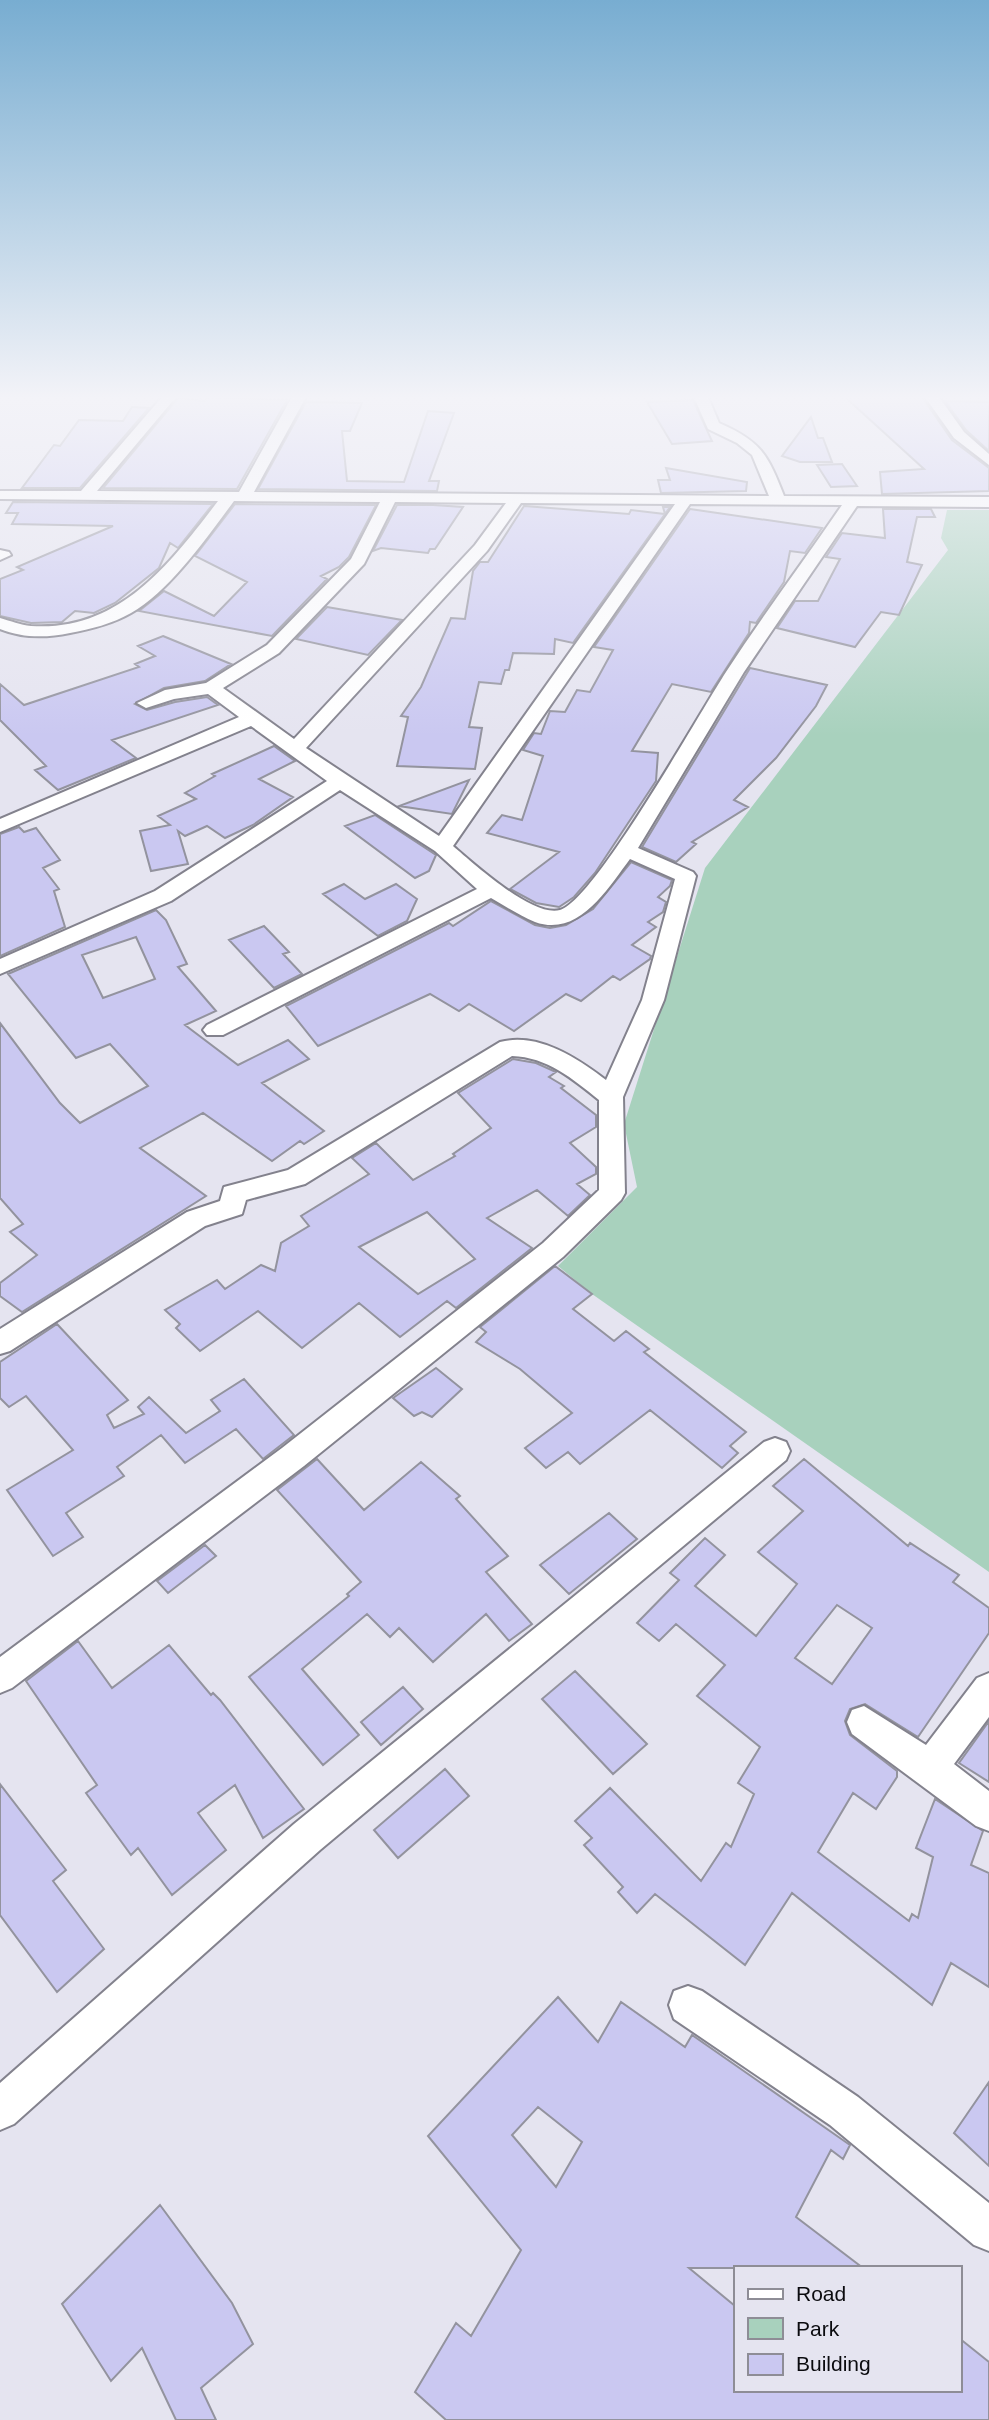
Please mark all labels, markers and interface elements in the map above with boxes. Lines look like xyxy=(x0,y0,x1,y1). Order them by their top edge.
legend xyxy=(734,2266,961,2392)
text: Road xyxy=(796,2282,846,2305)
text: Park xyxy=(796,2317,840,2340)
text: Building xyxy=(796,2352,871,2375)

